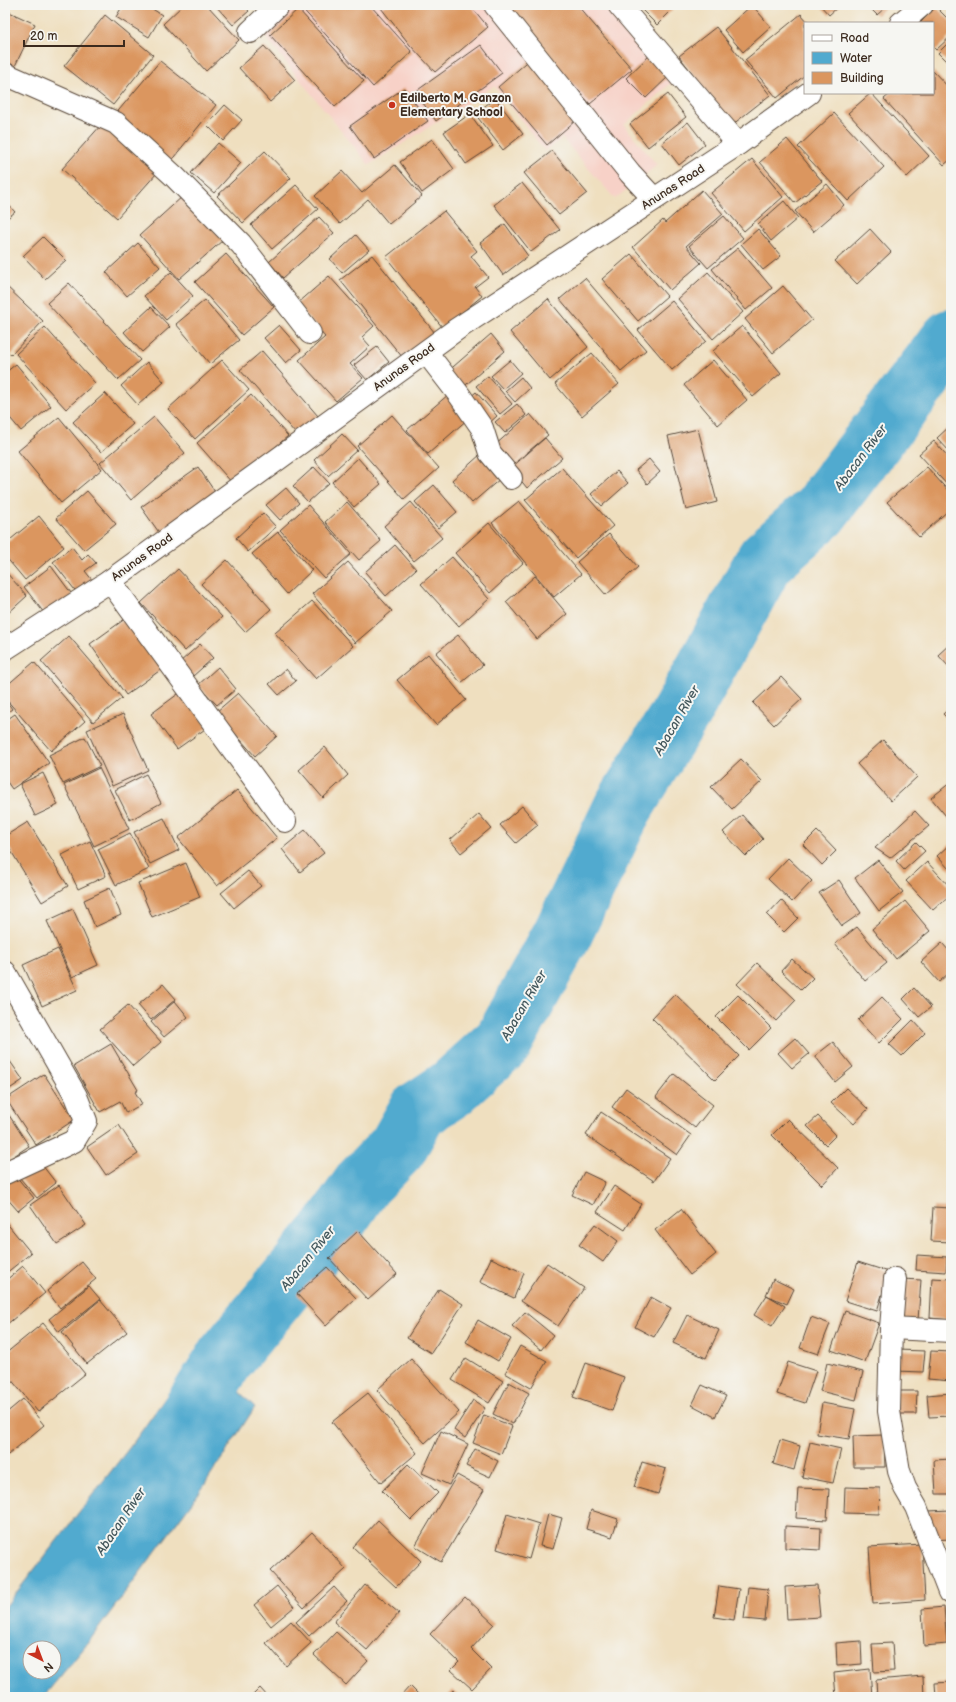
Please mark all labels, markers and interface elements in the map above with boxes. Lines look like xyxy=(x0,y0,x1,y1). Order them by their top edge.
scale bar xyxy=(24,22,124,48)
legend xyxy=(804,22,934,94)
text: 20 m xyxy=(30,29,57,44)
text: Road xyxy=(840,31,869,46)
text: Water xyxy=(840,51,872,66)
text: Building xyxy=(840,71,884,86)
place label: Edilberto M. Ganzon Elementary School xyxy=(400,91,511,120)
marker: Edilberto M. Ganzon Elementary School xyxy=(387,100,397,110)
street label: Anunas Road xyxy=(639,161,708,213)
street label: Anunas Road xyxy=(371,340,438,395)
water label: Abacan River xyxy=(830,421,891,494)
street label: Anunas Road xyxy=(109,530,176,585)
water label: Abacan River xyxy=(650,682,704,759)
water label: Abacan River xyxy=(497,967,551,1044)
water label: Abacan River xyxy=(276,1222,339,1295)
water label: Abacan River xyxy=(92,1484,150,1559)
north arrow xyxy=(22,1640,62,1680)
text: N xyxy=(41,1659,56,1675)

